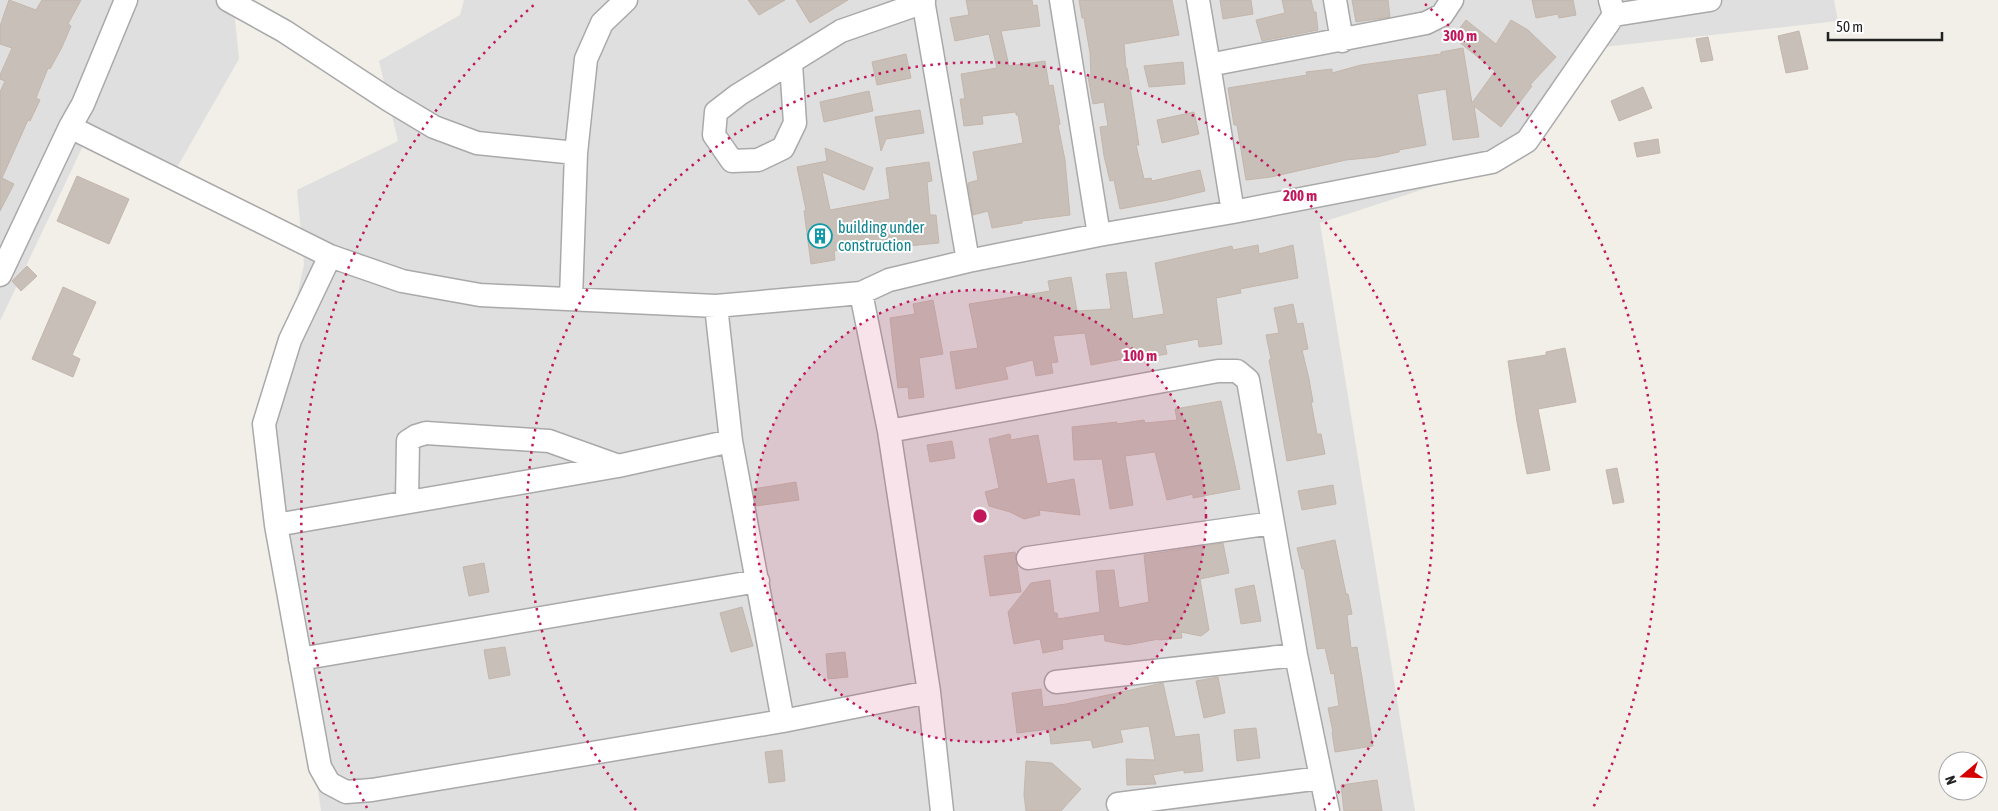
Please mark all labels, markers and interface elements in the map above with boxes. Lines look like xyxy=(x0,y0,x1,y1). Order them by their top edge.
scale bar xyxy=(1828,10,1942,42)
text: 50 m xyxy=(1836,18,1863,35)
text: 300 m xyxy=(1443,27,1477,44)
text: 200 m xyxy=(1283,187,1317,204)
place label: building under construction xyxy=(838,218,925,254)
building icon: building under construction xyxy=(807,223,833,249)
text: 100 m xyxy=(1123,347,1157,364)
centre of rings xyxy=(971,507,989,525)
north arrow xyxy=(1938,751,1988,801)
text: N xyxy=(1942,774,1960,787)

